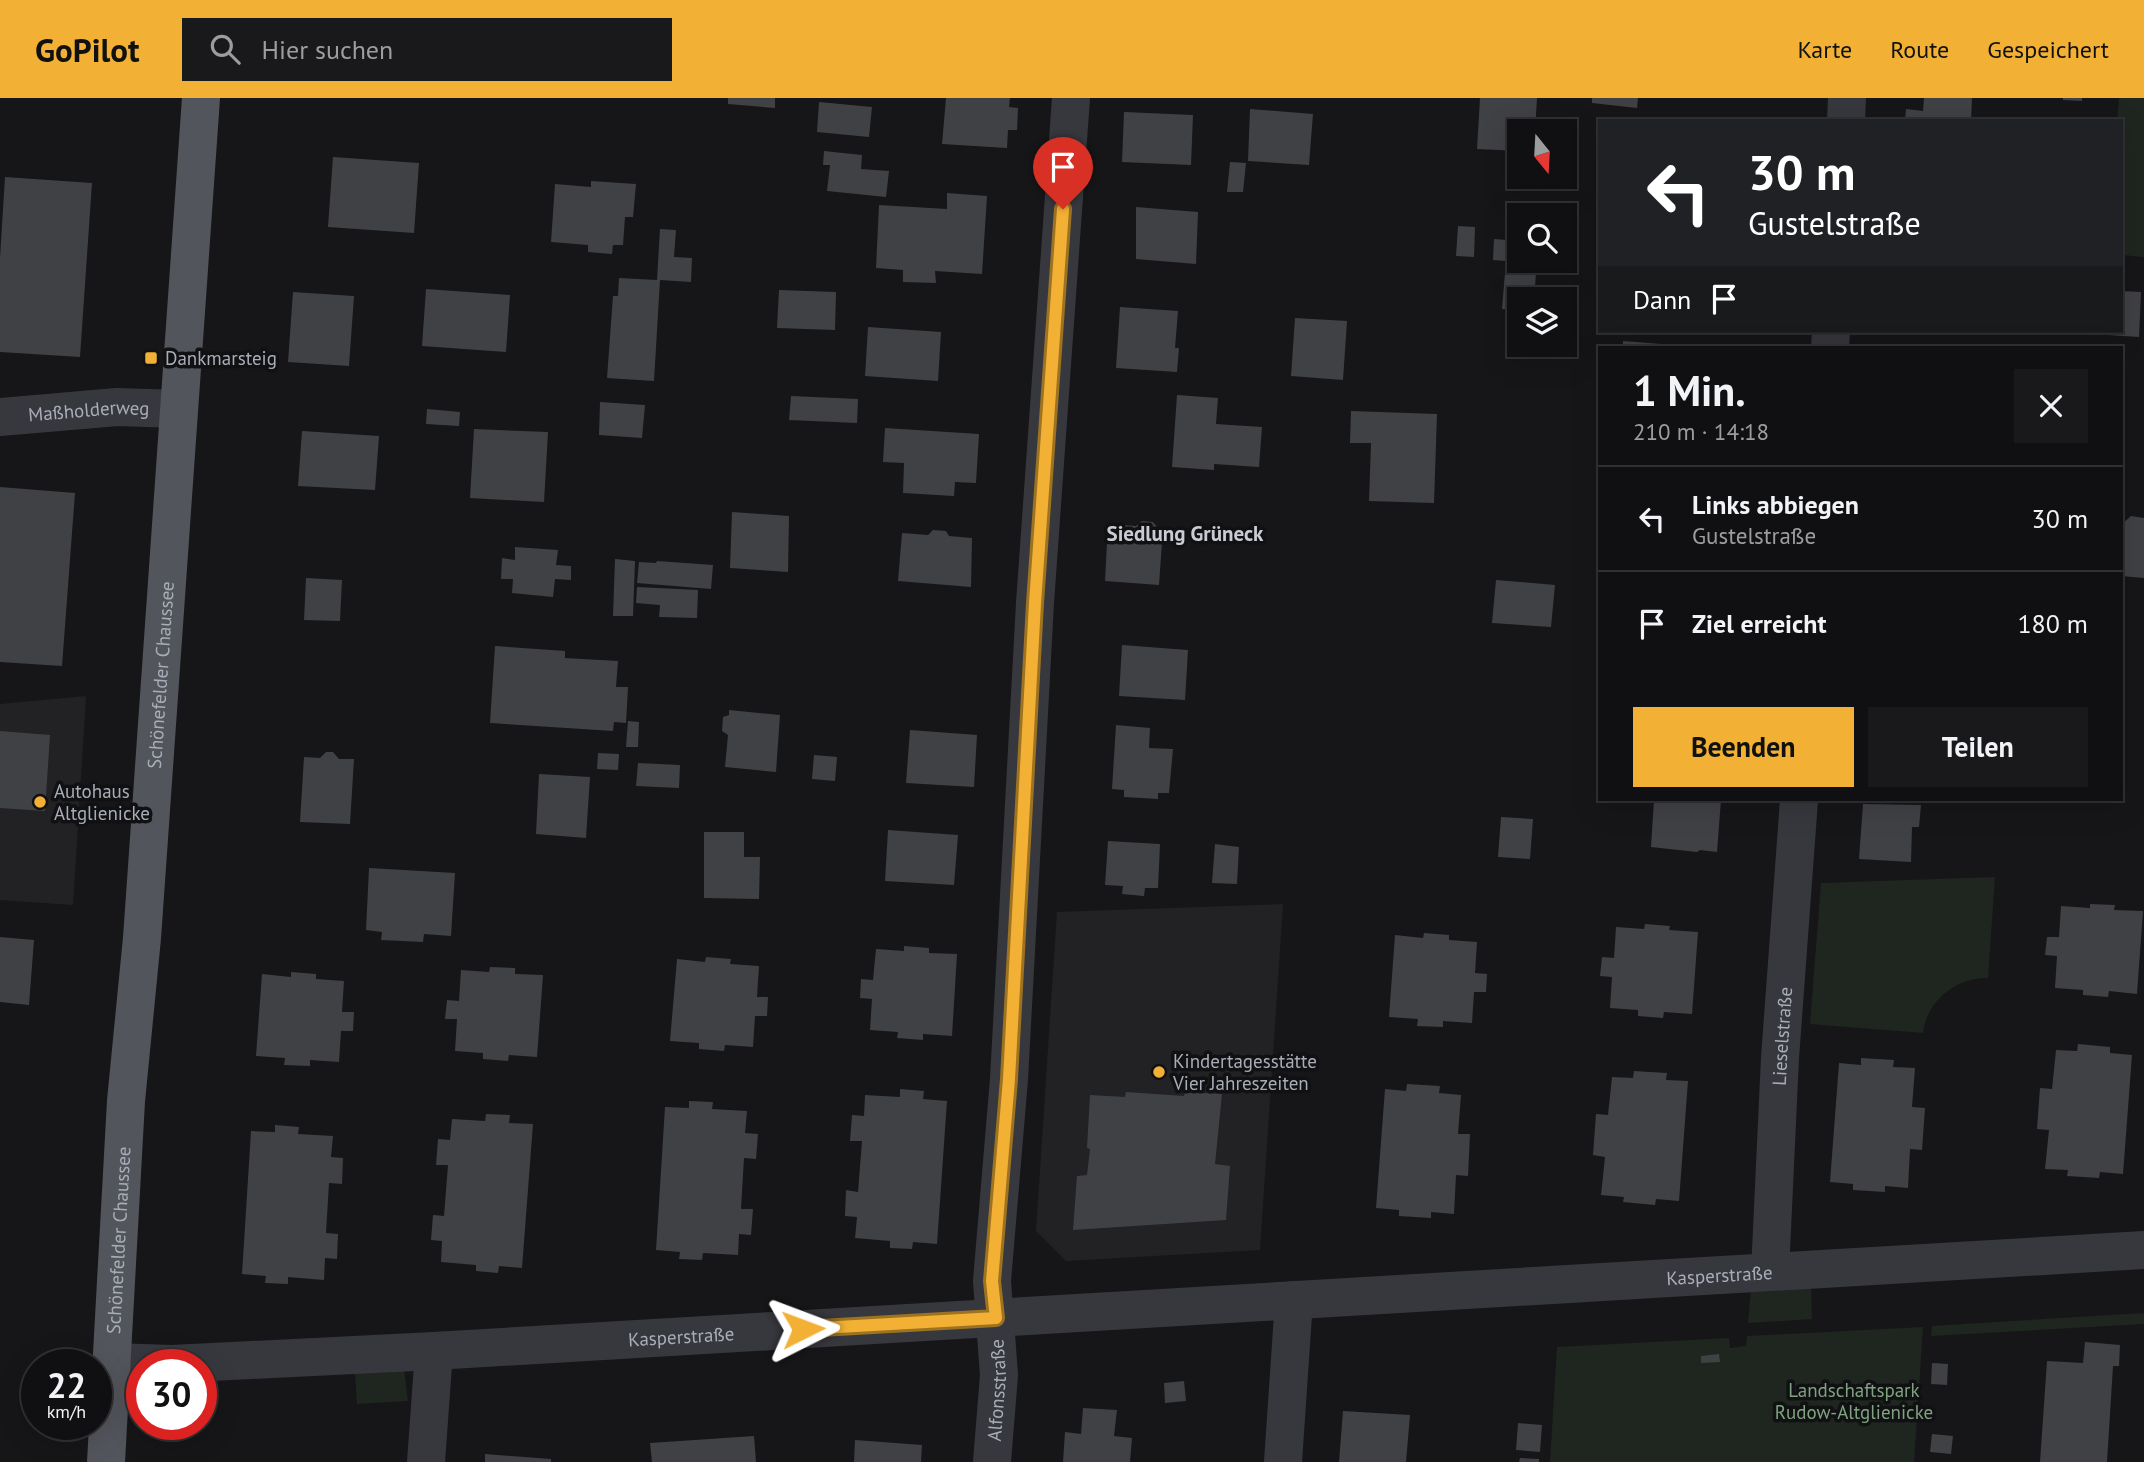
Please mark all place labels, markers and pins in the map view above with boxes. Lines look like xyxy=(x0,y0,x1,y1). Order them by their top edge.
pin xyxy=(1033,137,1093,209)
place label: Dankmarsteig xyxy=(165,346,277,370)
marker: Dankmarsteig xyxy=(143,350,159,366)
place label: Autohaus Altglienicke xyxy=(54,779,150,825)
marker: Autohaus Altglienicke xyxy=(32,794,48,810)
place label: Kindertagesstätte Vier Jahreszeiten xyxy=(1172,1049,1317,1095)
marker: Kindertagesstätte Vier Jahreszeiten xyxy=(1151,1064,1167,1080)

